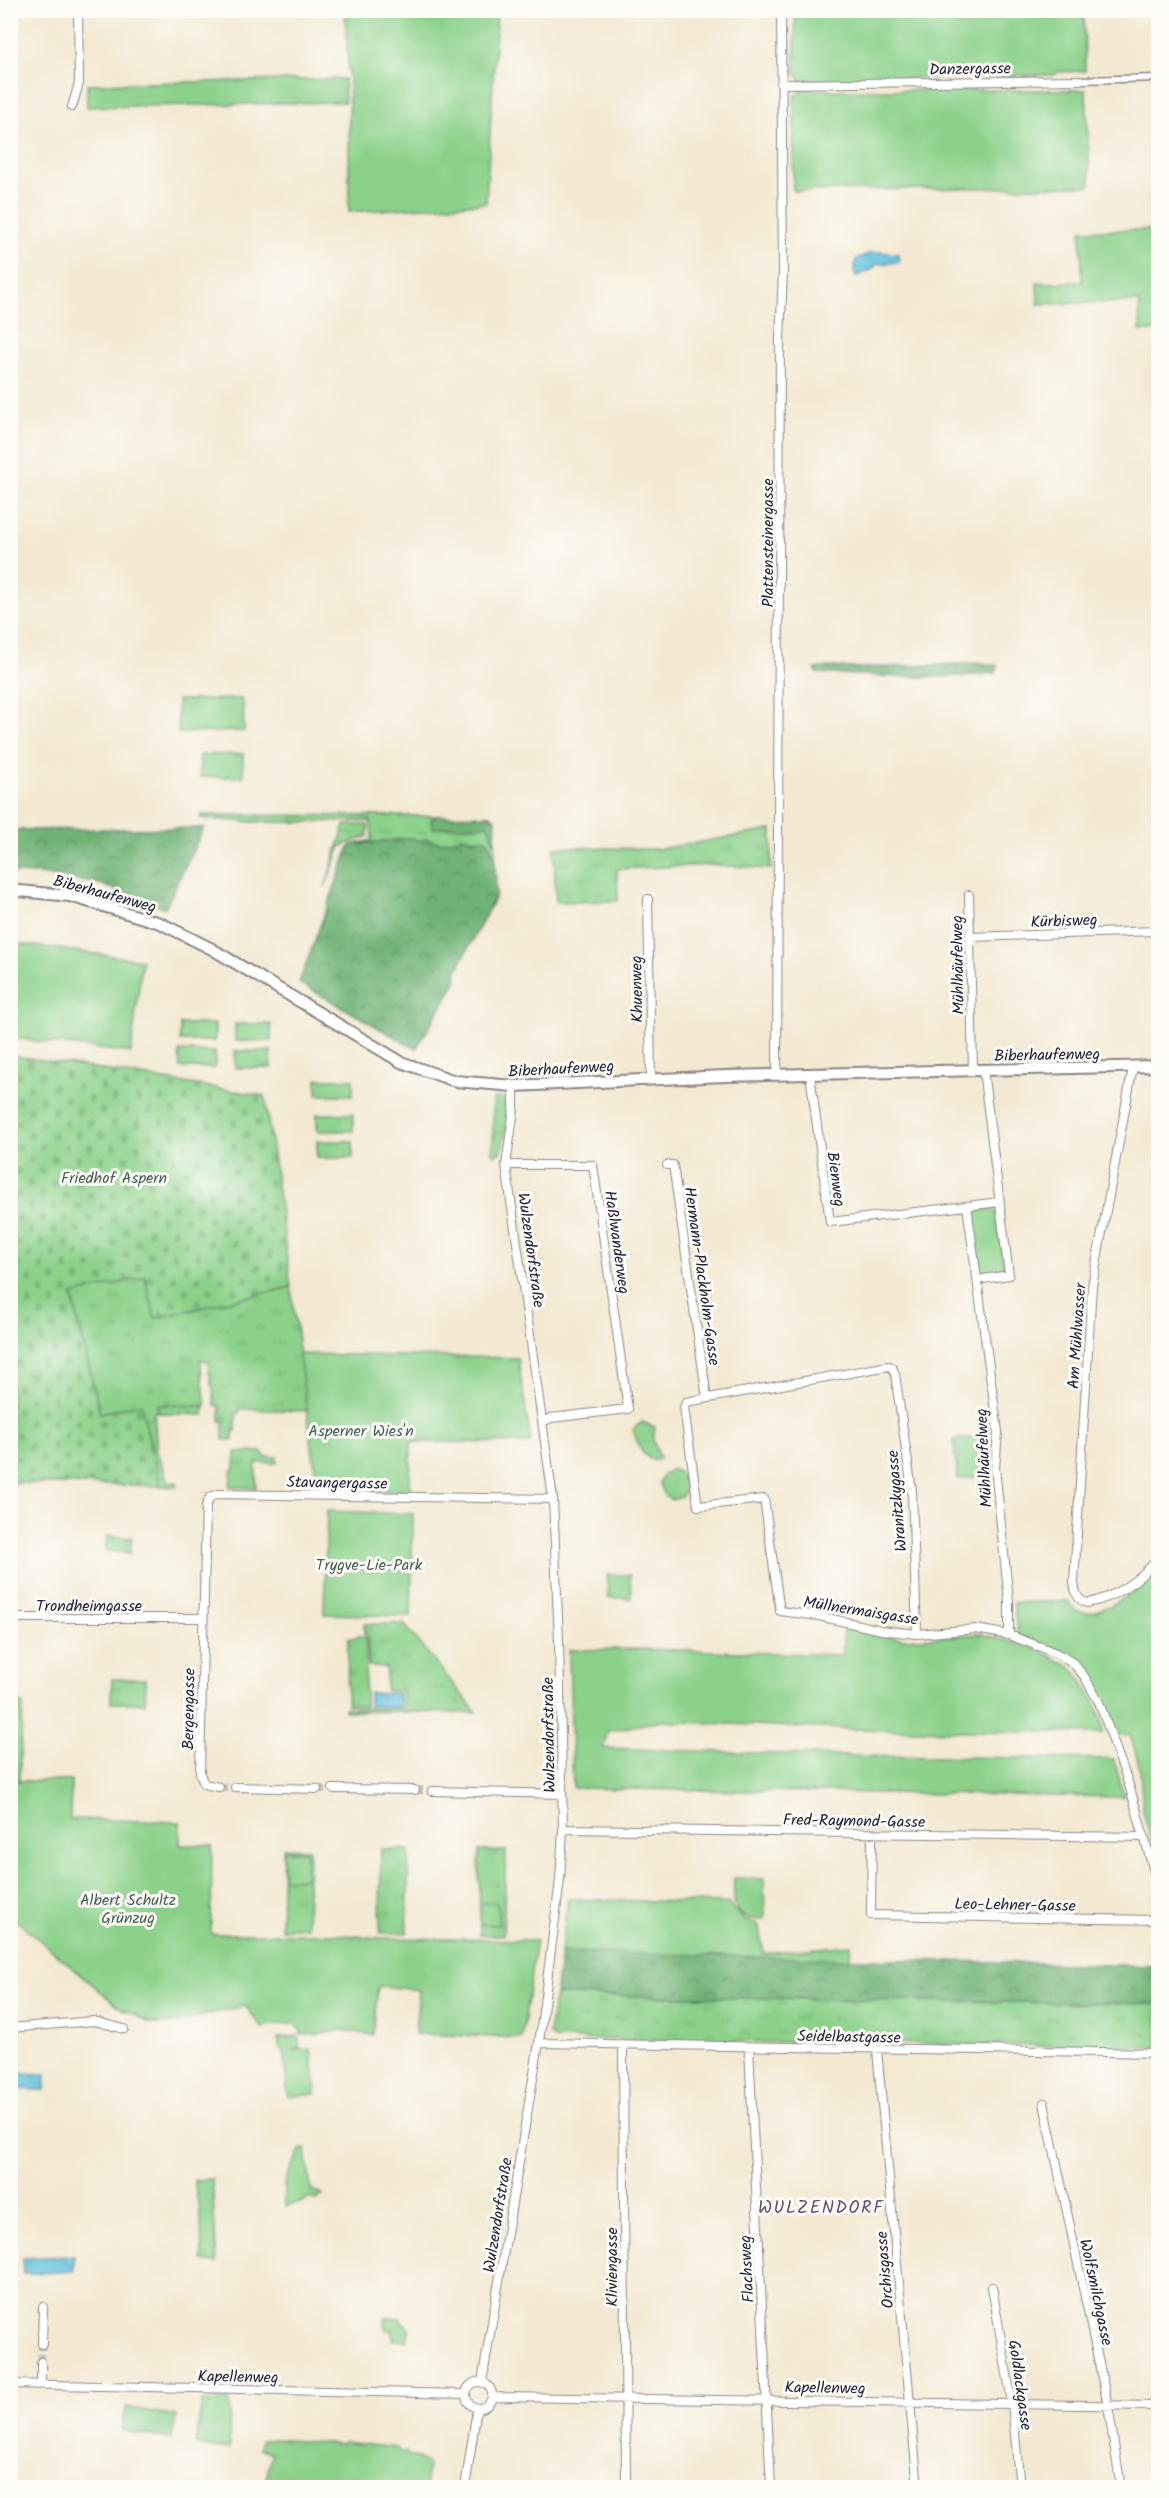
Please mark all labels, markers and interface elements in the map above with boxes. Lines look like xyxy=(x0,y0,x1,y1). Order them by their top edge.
street label: Danzergasse xyxy=(929,56,1011,83)
street label: Plattensteinergasse xyxy=(756,478,781,608)
street label: Biberhaufenweg xyxy=(50,869,159,920)
street label: Kürbisweg xyxy=(1030,908,1098,935)
street label: Mühlhäufelweg xyxy=(945,915,972,1015)
street label: Khuenweg xyxy=(624,955,651,1023)
street label: Biberhaufenweg xyxy=(994,1042,1100,1069)
street label: Biberhaufenweg xyxy=(508,1054,615,1085)
street label: Bienweg xyxy=(819,1150,852,1208)
park label: Friedhof Aspern xyxy=(61,1166,167,1191)
street label: Hermann-Plackholm-Gasse xyxy=(677,1185,726,1367)
street label: Haßlwanderweg xyxy=(597,1189,636,1296)
street label: Wulzendorfstraße xyxy=(510,1191,551,1309)
street label: Am Mühlwasser xyxy=(1061,1281,1094,1390)
street label: Mühlhäufelweg xyxy=(969,1408,1000,1508)
park label: Asperner Wies'n xyxy=(308,1419,414,1444)
street label: Wranitzkygasse xyxy=(881,1449,914,1553)
street label: Stavangergasse xyxy=(286,1470,388,1497)
park label: Trygve-Lie-Park xyxy=(316,1553,423,1578)
street label: Müllnermaisgasse xyxy=(802,1590,920,1633)
street label: Trondheimgasse xyxy=(36,1594,142,1619)
street label: Bergengasse xyxy=(176,1668,203,1750)
street label: Wulzendorfstraße xyxy=(536,1677,563,1793)
street label: Fred-Raymond-Gasse xyxy=(783,1808,925,1835)
park label: Albert Schultz Grünzug xyxy=(80,1888,176,1931)
street label: Leo-Lehner-Gasse xyxy=(954,1892,1076,1919)
street label: Seidelbastgasse xyxy=(797,2024,901,2051)
street label: Wulzendorfstraße xyxy=(477,2156,520,2274)
district label: WULZENDORF xyxy=(758,2194,884,2223)
street label: Kliviengasse xyxy=(600,2227,625,2307)
street label: Orchisgasse xyxy=(870,2230,901,2309)
street label: Flachsweg xyxy=(733,2234,762,2303)
street label: Wolfsmilchgasse xyxy=(1072,2237,1119,2348)
street label: Goldlackgasse xyxy=(1001,2338,1038,2432)
street label: Kapellenweg xyxy=(197,2364,279,2391)
street label: Kapellenweg xyxy=(784,2375,866,2402)

